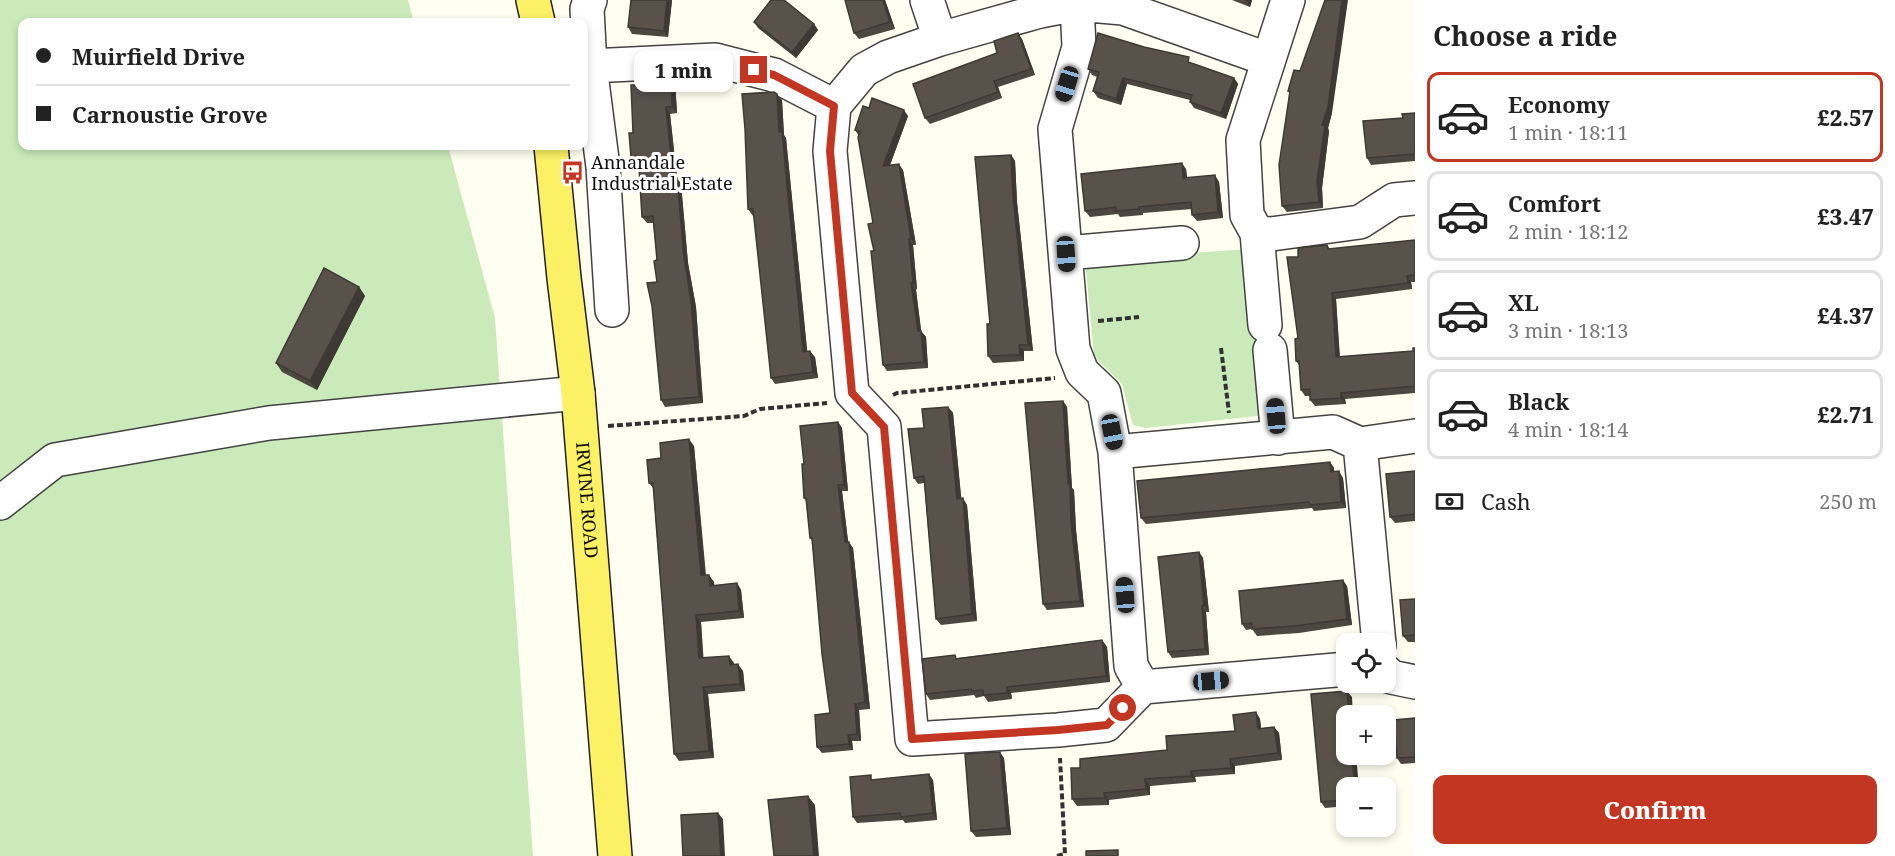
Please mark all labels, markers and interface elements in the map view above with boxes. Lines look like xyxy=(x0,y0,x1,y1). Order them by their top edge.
text: Choose a ride xyxy=(1433,17,1618,54)
text: Muirfield Drive xyxy=(72,41,245,71)
callout: 1 min xyxy=(634,49,733,91)
route end xyxy=(740,56,767,83)
text: 1 min xyxy=(655,57,712,84)
car xyxy=(1053,64,1081,104)
text: Economy xyxy=(1508,89,1610,119)
icon: car xyxy=(1436,90,1490,144)
text: Carnoustie Grove xyxy=(72,99,268,129)
text: £2.57 xyxy=(1817,102,1874,132)
text: 1 min · 18:11 xyxy=(1508,119,1628,146)
place label: Annandale Industrial Estate xyxy=(591,150,733,195)
bus stop icon: Annandale Industrial Estate xyxy=(560,160,586,186)
text: Comfort xyxy=(1508,188,1601,218)
icon: car xyxy=(1436,189,1490,243)
text: £3.47 xyxy=(1817,201,1874,231)
text: 2 min · 18:12 xyxy=(1508,218,1628,245)
car xyxy=(1056,235,1076,273)
text: XL xyxy=(1508,287,1539,317)
icon: car xyxy=(1436,288,1490,342)
text: £4.37 xyxy=(1817,300,1874,330)
text: 3 min · 18:13 xyxy=(1508,317,1628,344)
text: Black xyxy=(1508,386,1569,416)
icon: car xyxy=(1436,387,1490,441)
car xyxy=(1265,397,1287,435)
text: £2.71 xyxy=(1817,399,1874,429)
car xyxy=(1100,413,1124,451)
text: 4 min · 18:14 xyxy=(1508,416,1628,443)
street label: IRVINE ROAD xyxy=(571,441,604,559)
icon: cash xyxy=(1433,485,1466,518)
text: Cash xyxy=(1481,486,1531,516)
text: 250 m xyxy=(1819,488,1877,515)
car xyxy=(1115,576,1135,614)
map controls xyxy=(1336,633,1396,837)
button: locate xyxy=(1336,633,1396,693)
car xyxy=(1192,670,1230,692)
route start xyxy=(1109,694,1136,721)
button: + xyxy=(1336,705,1396,765)
button: Confirm xyxy=(1433,775,1877,844)
button: − xyxy=(1336,777,1396,837)

